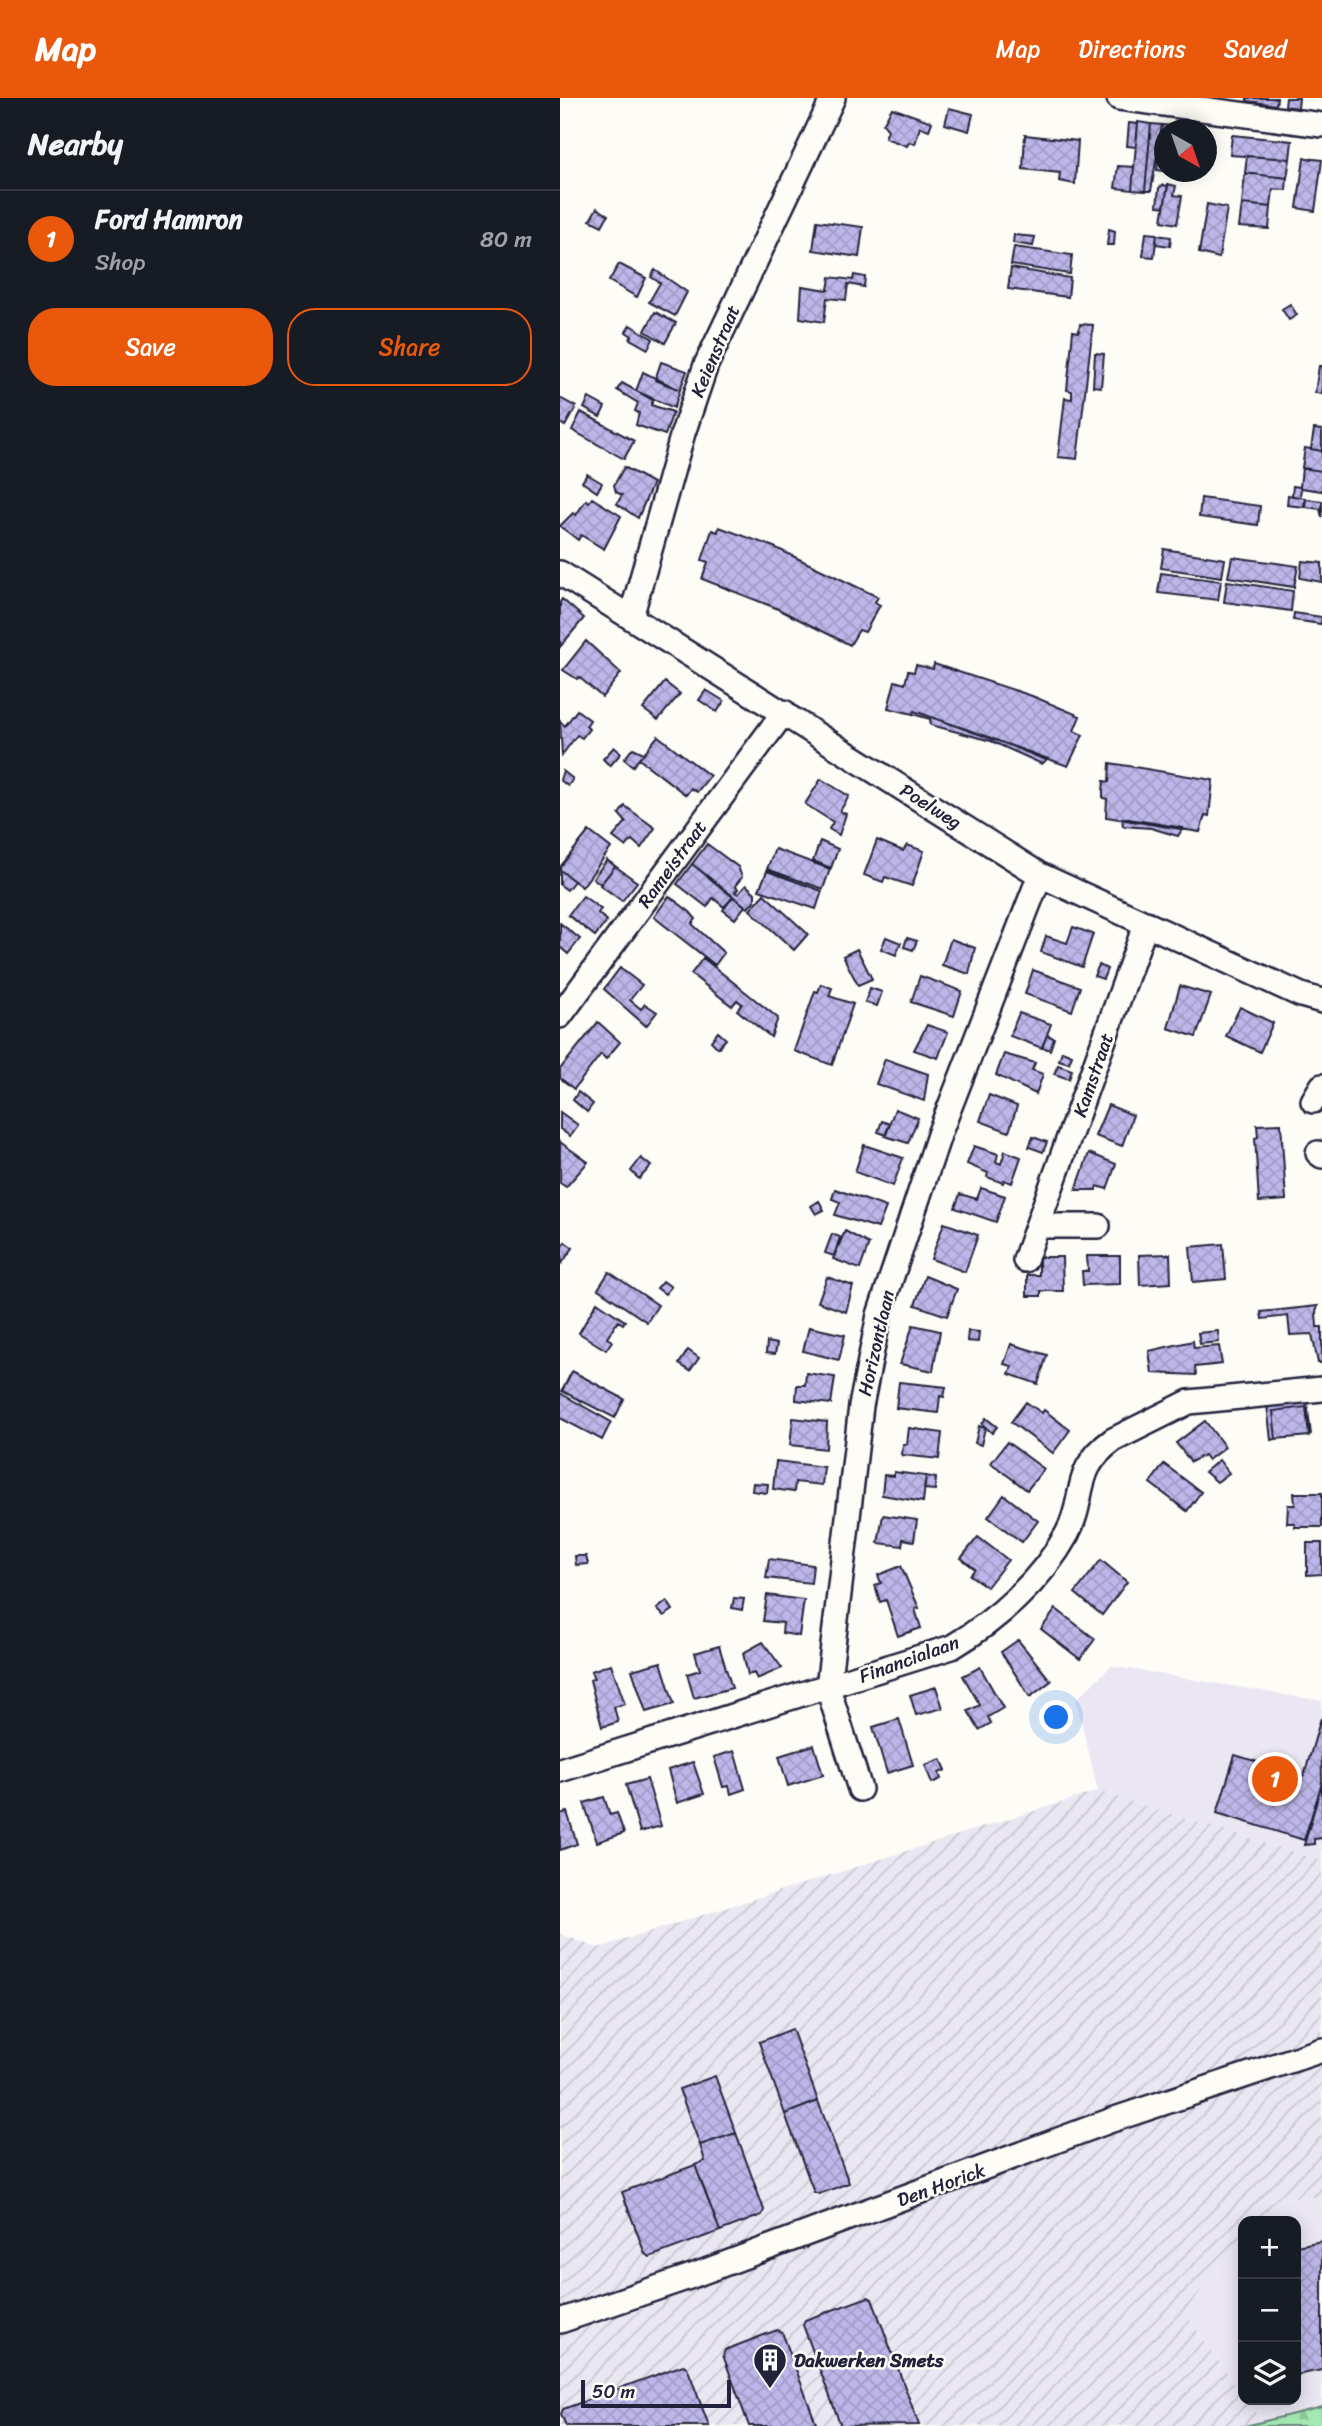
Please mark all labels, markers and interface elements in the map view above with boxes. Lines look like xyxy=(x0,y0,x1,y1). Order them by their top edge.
text: Map xyxy=(35,20,96,78)
text: Map xyxy=(996,28,1040,70)
text: Directions xyxy=(1078,28,1186,70)
text: Saved xyxy=(1224,28,1287,70)
text: Nearby xyxy=(28,117,123,171)
north arrow xyxy=(1154,119,1217,182)
text: Ford Hamron xyxy=(95,196,242,242)
text: 1 xyxy=(46,219,56,260)
text: 80 m xyxy=(480,219,532,260)
text: Shop xyxy=(95,242,145,283)
street label: Keienstraat xyxy=(681,300,749,402)
button: Save xyxy=(28,308,273,386)
button: Share xyxy=(287,308,532,386)
street label: Poelweg xyxy=(893,774,969,838)
street label: Rameistraat xyxy=(629,813,715,915)
street label: Kamstraat xyxy=(1063,1028,1123,1122)
street label: Horizontlaan xyxy=(848,1287,904,1399)
street label: Financialaan xyxy=(854,1626,964,1692)
your location xyxy=(1039,1700,1073,1734)
pin: 1 xyxy=(1252,1753,1298,1805)
street label: Den Horick xyxy=(892,2153,991,2216)
map controls xyxy=(1238,2216,1301,2405)
button: + xyxy=(1238,2216,1301,2279)
button: − xyxy=(1238,2279,1301,2342)
building icon: Dakwerken Smets xyxy=(751,2341,789,2390)
button: layers xyxy=(1238,2342,1301,2405)
place label: Dakwerken Smets xyxy=(794,2344,945,2377)
text: 50 m xyxy=(592,2375,635,2408)
scale bar xyxy=(581,2377,732,2409)

